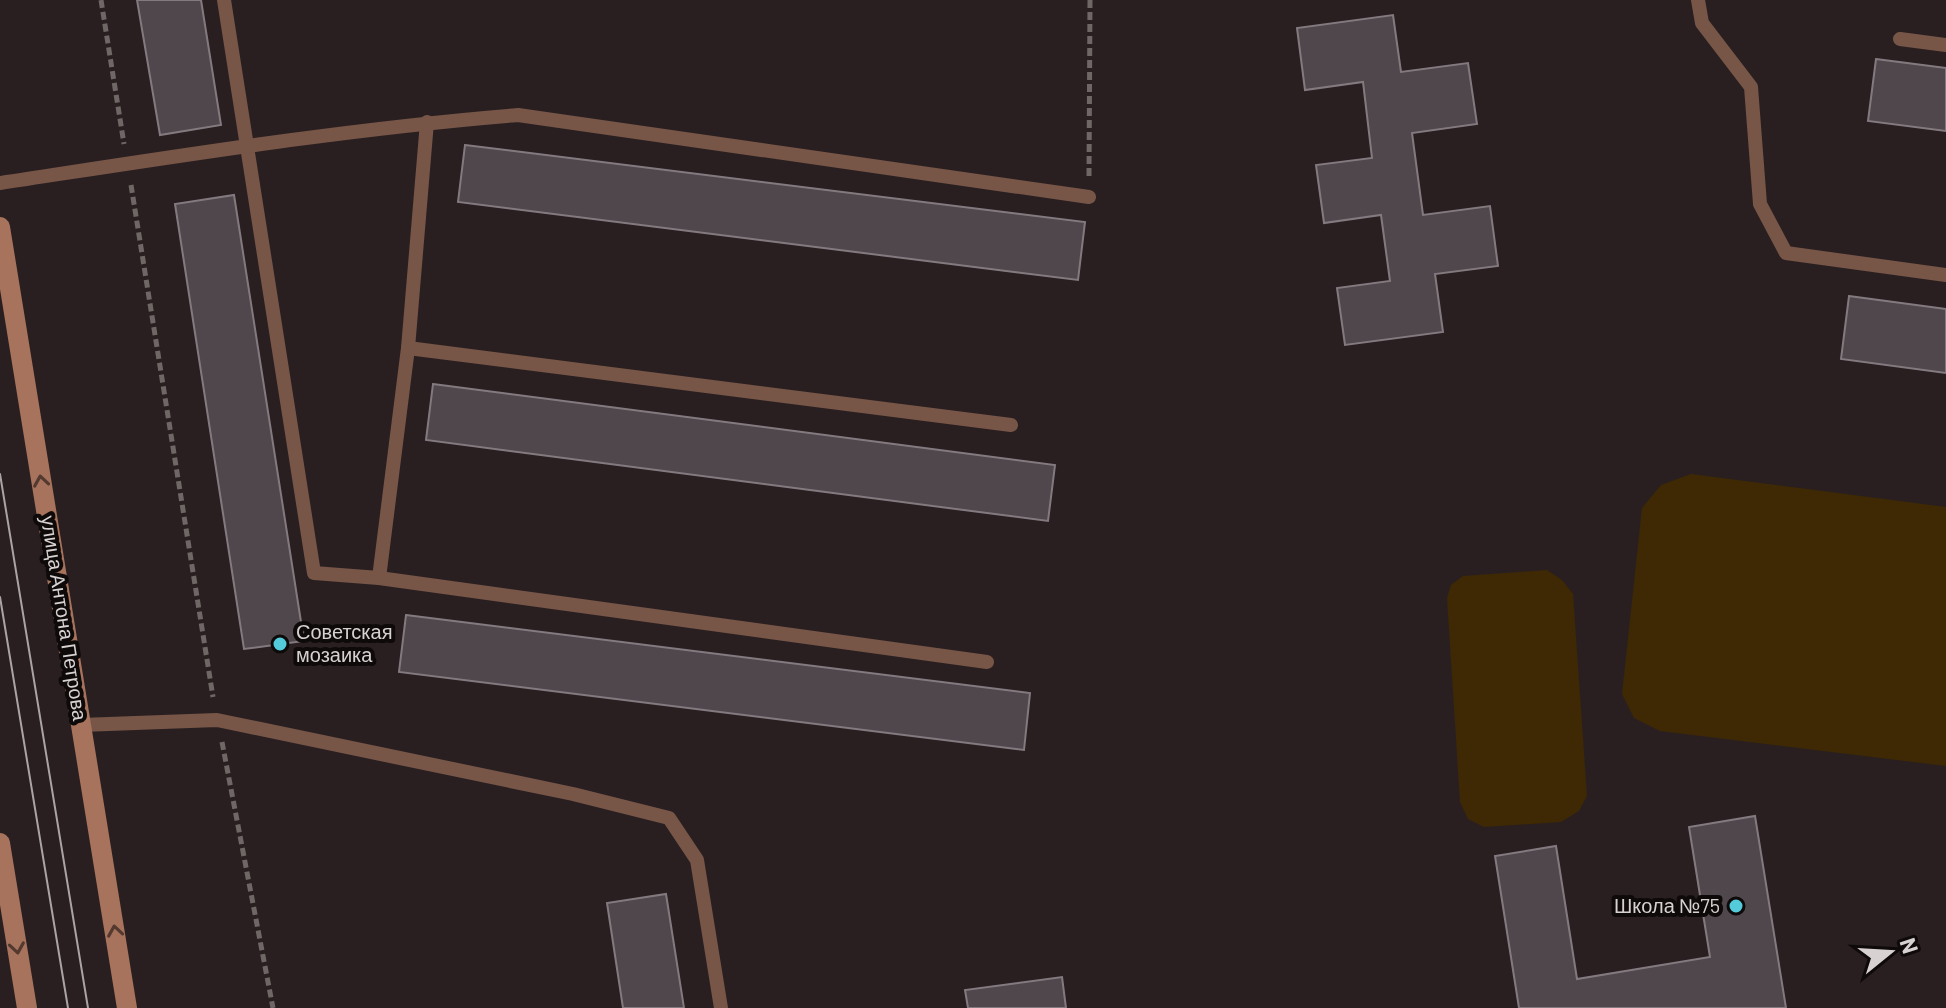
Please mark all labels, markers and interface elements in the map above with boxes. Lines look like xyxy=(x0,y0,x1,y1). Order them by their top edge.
one-way arrow xyxy=(34,474,51,488)
street label: улица Антона Петрова xyxy=(37,514,93,723)
place label: Советская мозаика xyxy=(296,619,393,666)
marker: Советская мозаика xyxy=(271,635,289,653)
place label: Школа №75 xyxy=(1614,893,1720,917)
marker: Школа №75 xyxy=(1727,897,1745,915)
north arrow xyxy=(1850,912,1930,992)
one-way arrow xyxy=(107,924,124,938)
text: N xyxy=(1895,935,1925,956)
one-way arrow xyxy=(8,941,25,954)

